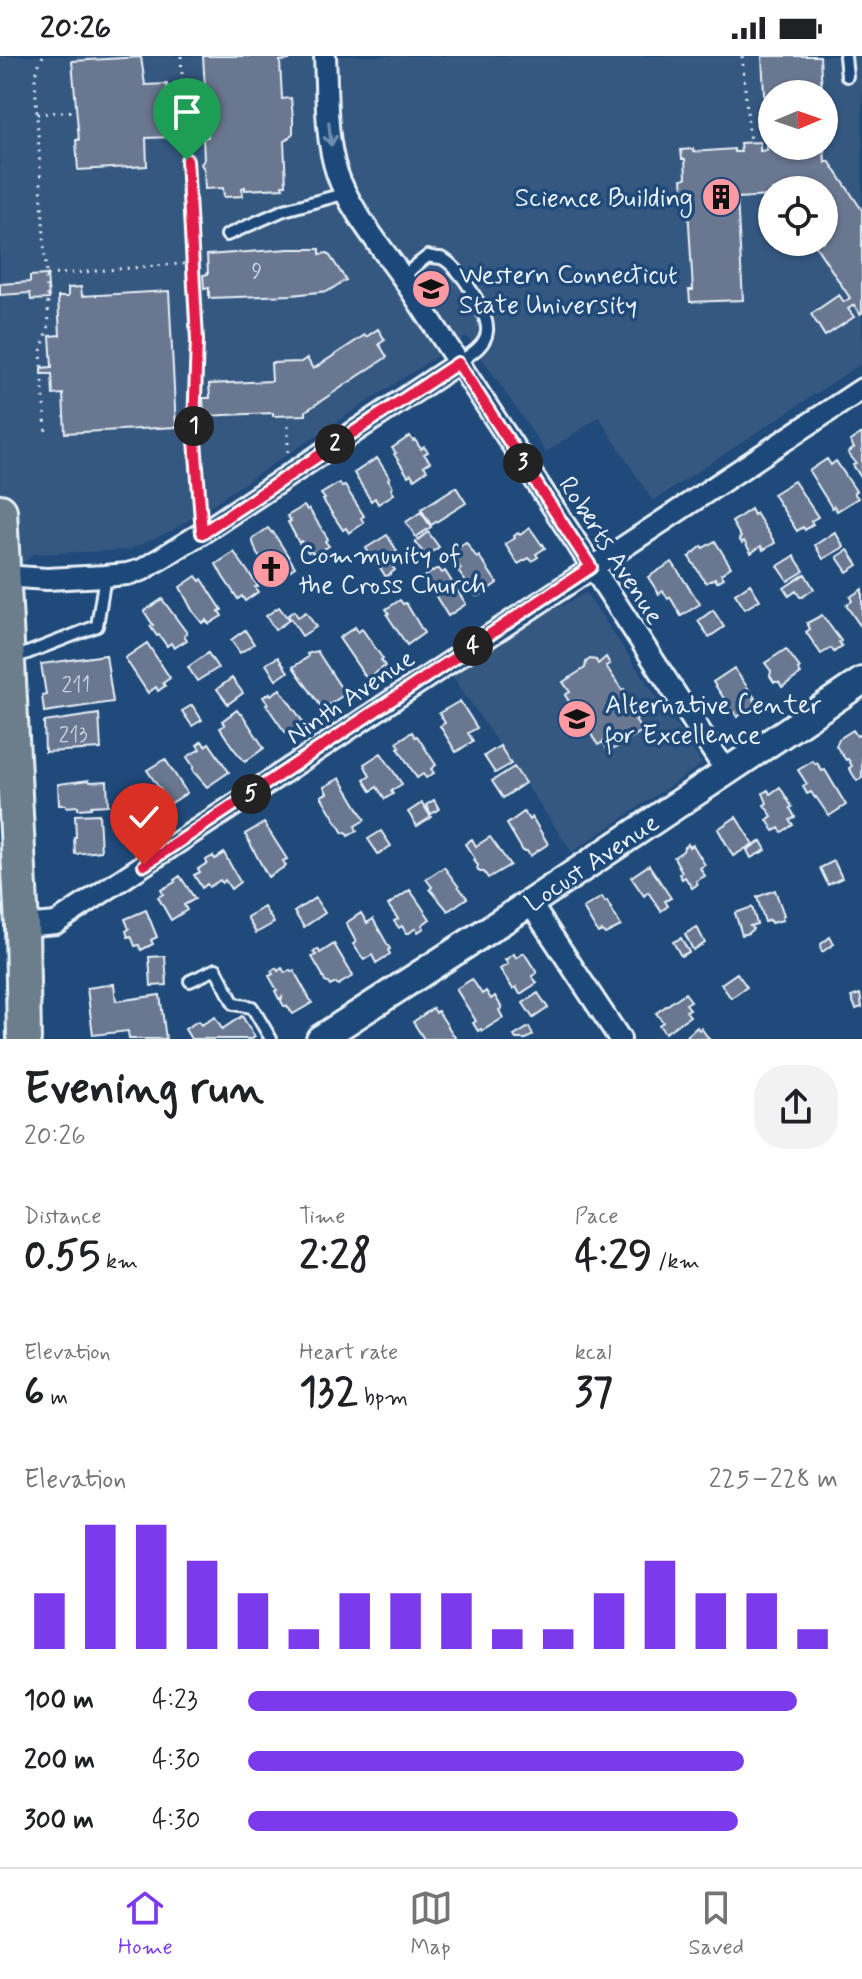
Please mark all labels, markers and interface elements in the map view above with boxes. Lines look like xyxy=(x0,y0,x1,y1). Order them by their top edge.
text: 20:26 xyxy=(40,9,111,48)
pin xyxy=(153,78,221,160)
north arrow xyxy=(758,80,838,160)
map controls xyxy=(758,80,838,256)
icon: arrive xyxy=(165,90,209,134)
one-way arrow xyxy=(323,120,338,147)
building icon: Science Building xyxy=(700,176,742,218)
button: locate xyxy=(758,176,838,256)
place label: Science Building xyxy=(515,182,693,218)
house number: 9 xyxy=(252,258,262,286)
place label: Western Connecticut State University xyxy=(459,259,678,323)
school or university icon: Western Connecticut State University xyxy=(410,268,452,310)
pin: 1 xyxy=(174,406,214,446)
text: 1 xyxy=(189,412,199,440)
pin: 2 xyxy=(315,424,355,464)
text: 2 xyxy=(330,430,340,458)
pin: 3 xyxy=(503,443,543,483)
text: 3 xyxy=(518,449,528,477)
street label: Roberts Avenue xyxy=(550,470,671,632)
place label: Community of the Cross Church xyxy=(299,539,486,603)
church icon: Community of the Cross Church xyxy=(250,548,292,590)
pin: 4 xyxy=(453,626,493,666)
text: 4 xyxy=(467,632,479,660)
street label: Ninth Avenue xyxy=(280,642,422,753)
house number: 211 xyxy=(62,672,90,700)
place label: Alternative Center for Excellence xyxy=(605,689,822,755)
school or university icon: Alternative Center for Excellence xyxy=(556,698,598,740)
house number: 213 xyxy=(58,722,88,750)
pin: 5 xyxy=(231,774,271,814)
text: 5 xyxy=(244,780,258,808)
pin xyxy=(110,783,178,865)
icon: check xyxy=(122,795,166,839)
street label: Locust Avenue xyxy=(519,806,666,921)
text: Evening run xyxy=(24,1061,264,1119)
button: share xyxy=(754,1065,838,1149)
text: 20:26 xyxy=(24,1120,86,1154)
text: Distance xyxy=(24,1203,101,1231)
text: Time xyxy=(299,1203,345,1231)
text: Pace xyxy=(575,1203,618,1231)
text: 0.55 xyxy=(24,1231,100,1283)
text: 2:28 xyxy=(299,1231,371,1283)
text: 4:29 xyxy=(575,1231,652,1283)
text: km xyxy=(100,1248,138,1276)
text: /km xyxy=(652,1248,700,1276)
text: Elevation xyxy=(24,1339,111,1367)
text: Heart rate xyxy=(299,1339,398,1367)
text: kcal xyxy=(575,1339,612,1367)
text: 6 xyxy=(24,1367,44,1419)
text: 132 xyxy=(299,1367,358,1419)
text: 37 xyxy=(575,1367,613,1419)
text: m xyxy=(44,1384,68,1412)
text: bpm xyxy=(358,1384,408,1412)
text: Elevation xyxy=(24,1463,126,1497)
text: 225–228 m xyxy=(709,1463,838,1497)
text: 100 m xyxy=(24,1684,94,1718)
text: 4:23 xyxy=(152,1684,198,1718)
text: 200 m xyxy=(24,1744,95,1778)
text: 4:30 xyxy=(152,1744,201,1778)
text: 300 m xyxy=(24,1804,94,1838)
text: 4:30 xyxy=(152,1804,201,1838)
tab: Home xyxy=(118,1886,173,1962)
tab: Map xyxy=(409,1886,453,1962)
tab: Saved xyxy=(688,1886,744,1962)

